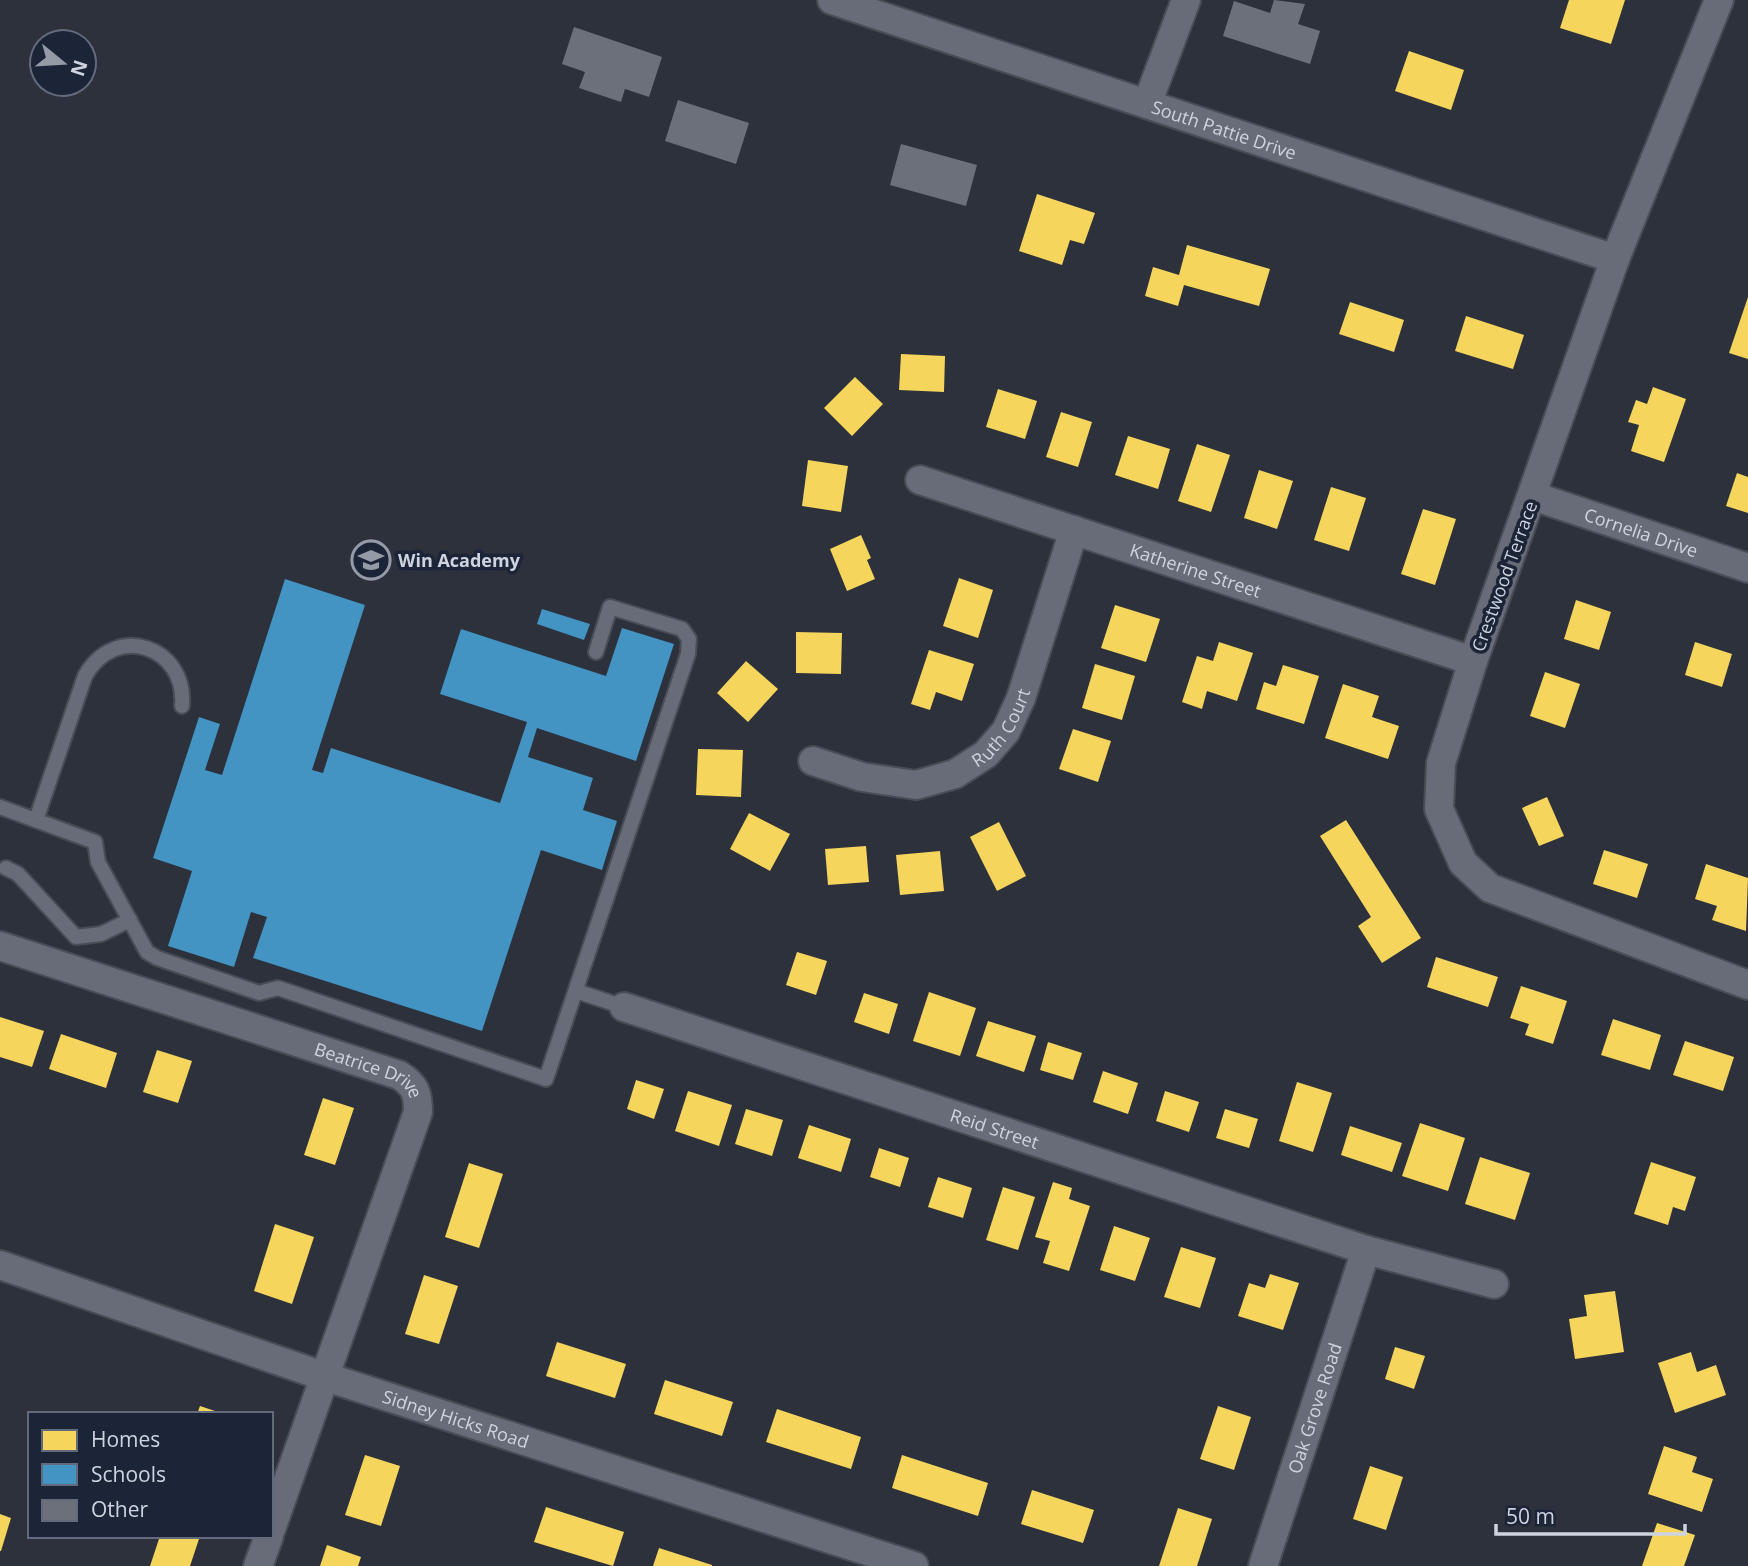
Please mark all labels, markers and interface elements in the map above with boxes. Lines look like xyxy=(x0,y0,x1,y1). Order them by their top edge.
north arrow xyxy=(28,28,98,98)
text: N xyxy=(64,57,94,80)
street label: South Pattie Drive xyxy=(1149,95,1300,165)
street label: Crestwood Terrace xyxy=(1466,497,1542,655)
street label: Cornelia Drive xyxy=(1581,502,1701,562)
street label: Katherine Street xyxy=(1127,538,1264,603)
school or university icon: Win Academy xyxy=(350,539,392,581)
place label: Win Academy xyxy=(398,548,521,572)
street label: Ruth Court xyxy=(967,685,1035,772)
street label: Beatrice Drive xyxy=(311,1036,428,1101)
street label: Reid Street xyxy=(947,1103,1042,1154)
street label: Oak Grove Road xyxy=(1282,1340,1347,1477)
street label: Sidney Hicks Road xyxy=(380,1384,532,1453)
legend xyxy=(28,1412,273,1538)
text: Homes xyxy=(91,1425,160,1453)
text: Schools xyxy=(91,1460,166,1488)
scale bar xyxy=(1496,1492,1685,1536)
text: Other xyxy=(91,1495,148,1523)
text: 50 m xyxy=(1506,1502,1555,1530)

